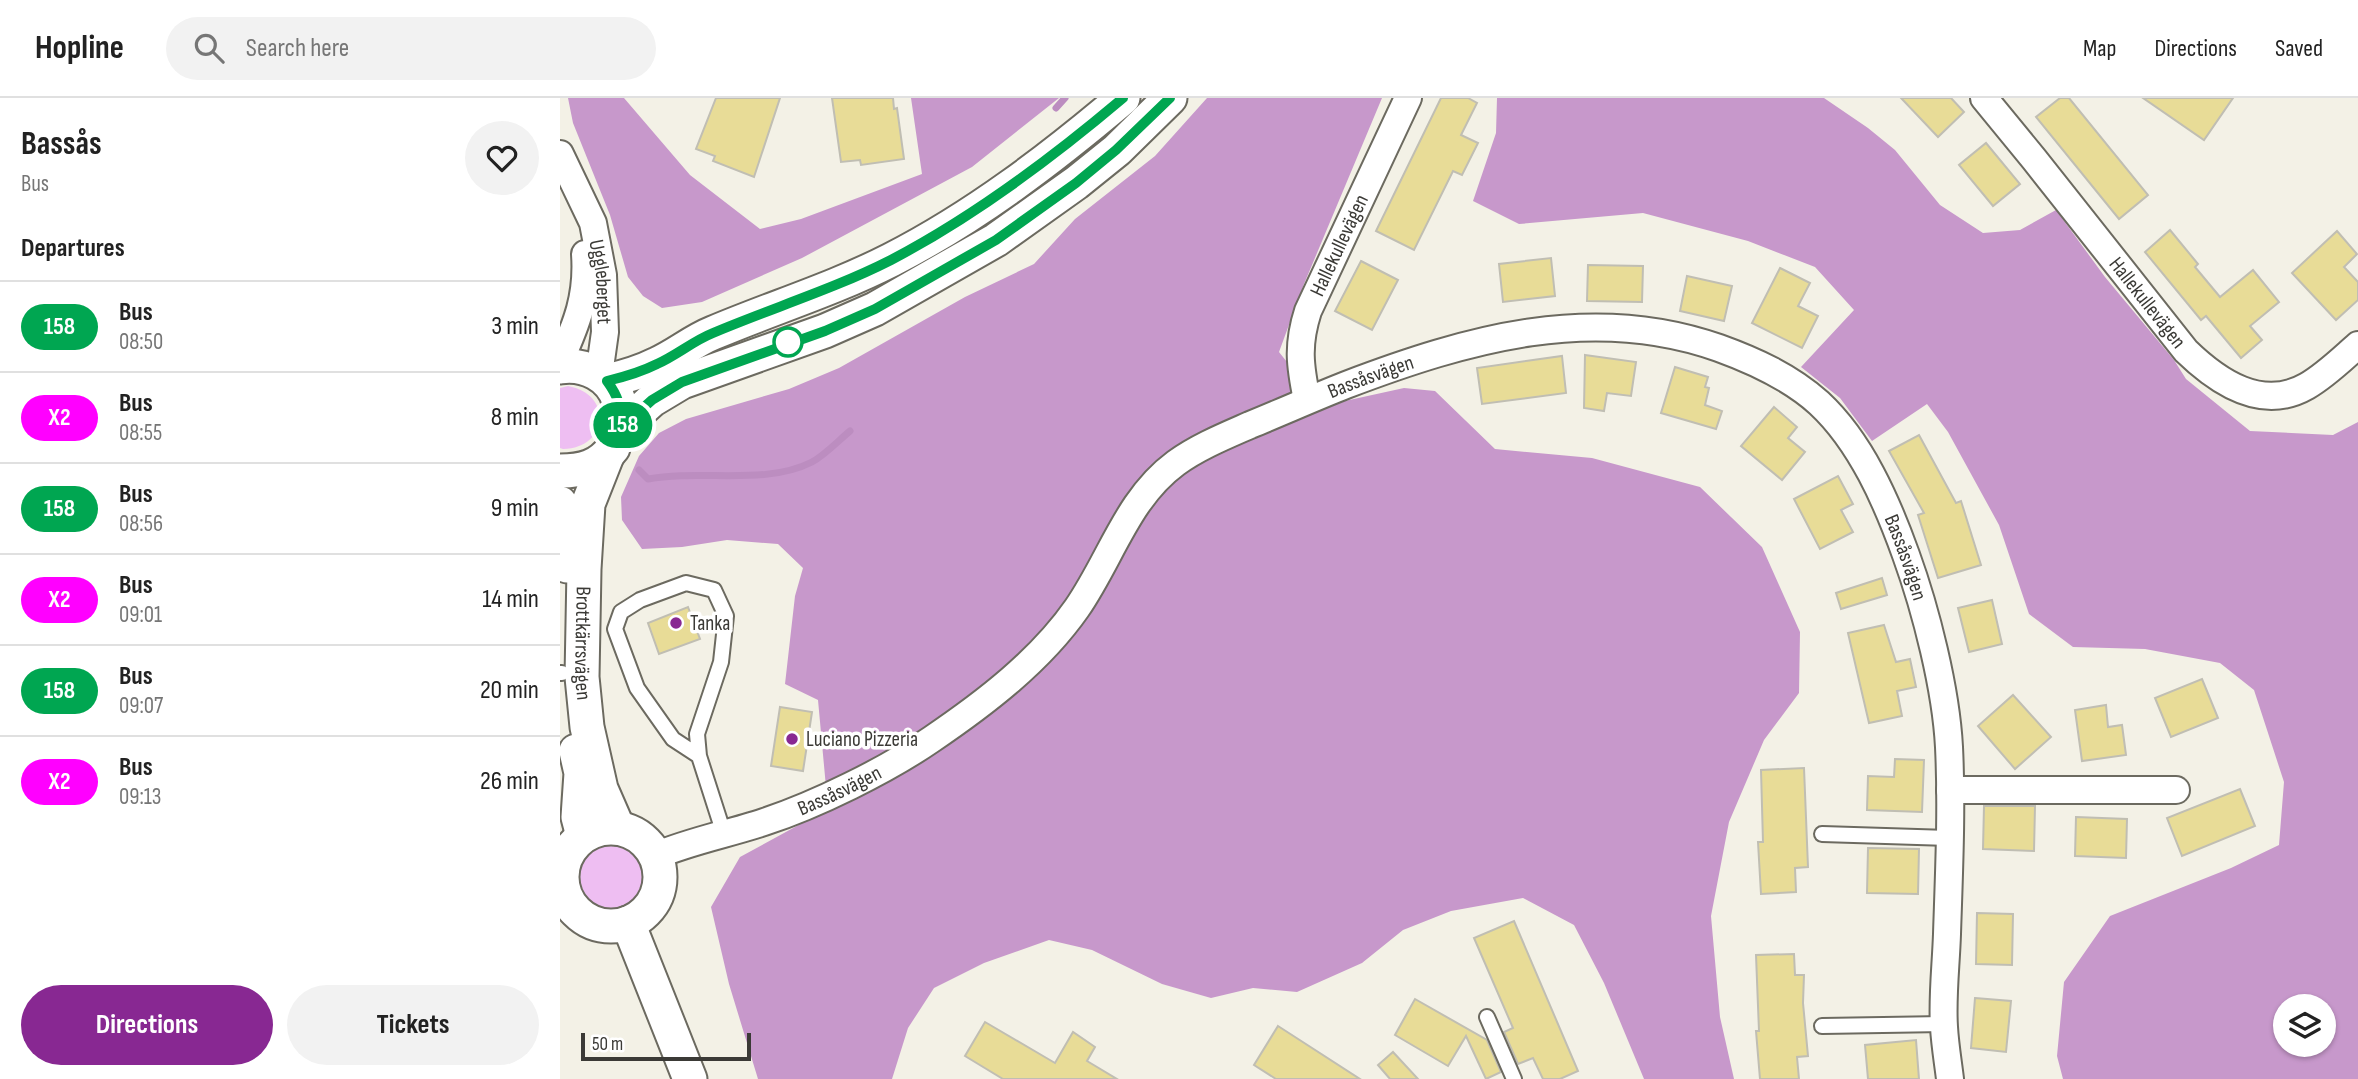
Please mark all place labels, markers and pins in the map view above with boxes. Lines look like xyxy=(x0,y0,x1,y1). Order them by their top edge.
unlabelled marker xyxy=(773,327,803,357)
place label: Tanka xyxy=(690,611,730,636)
marker: Tanka xyxy=(668,615,684,631)
place label: Luciano Pizzeria xyxy=(806,727,918,752)
marker: Luciano Pizzeria xyxy=(784,731,800,747)

